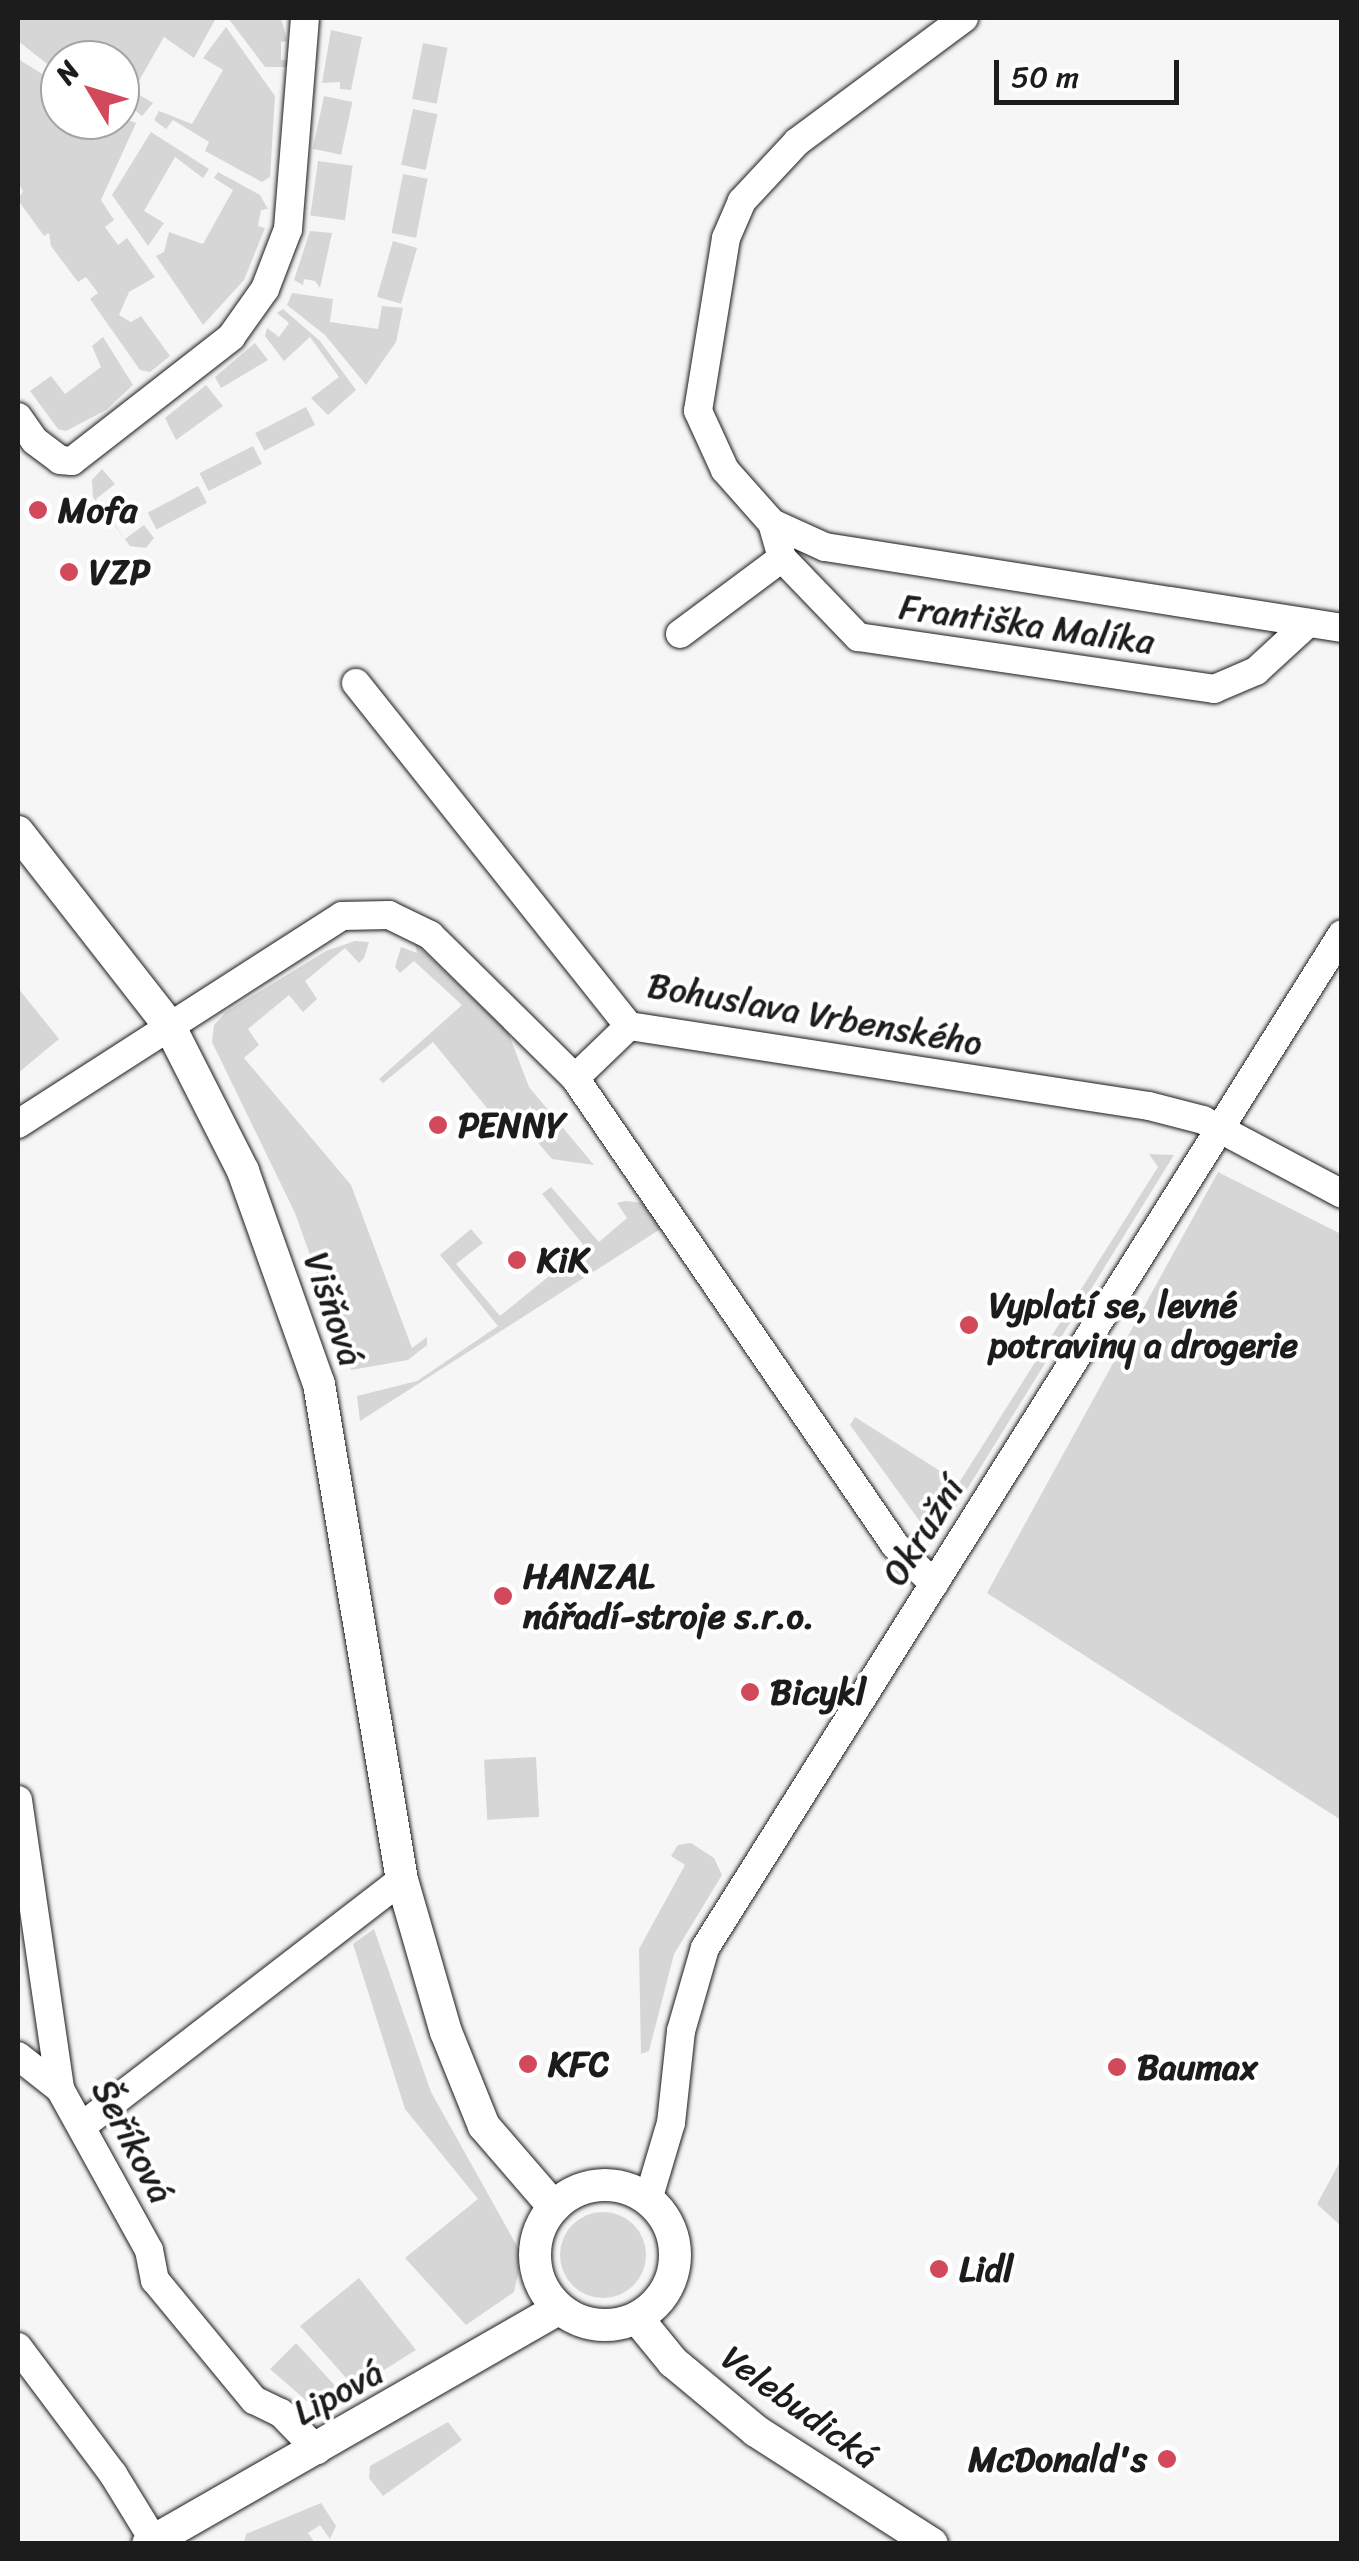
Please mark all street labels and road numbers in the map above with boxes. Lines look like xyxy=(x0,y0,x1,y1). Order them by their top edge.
street label: Františka Malíka xyxy=(897,585,1157,663)
street label: Bohuslava Vrbenského xyxy=(643,964,987,1064)
street label: Višňová xyxy=(295,1247,373,1371)
street label: Okružní xyxy=(873,1469,973,1593)
street label: Šeříková xyxy=(83,2072,183,2210)
street label: Velebudická xyxy=(714,2336,886,2478)
street label: Lipová xyxy=(286,2350,390,2434)

